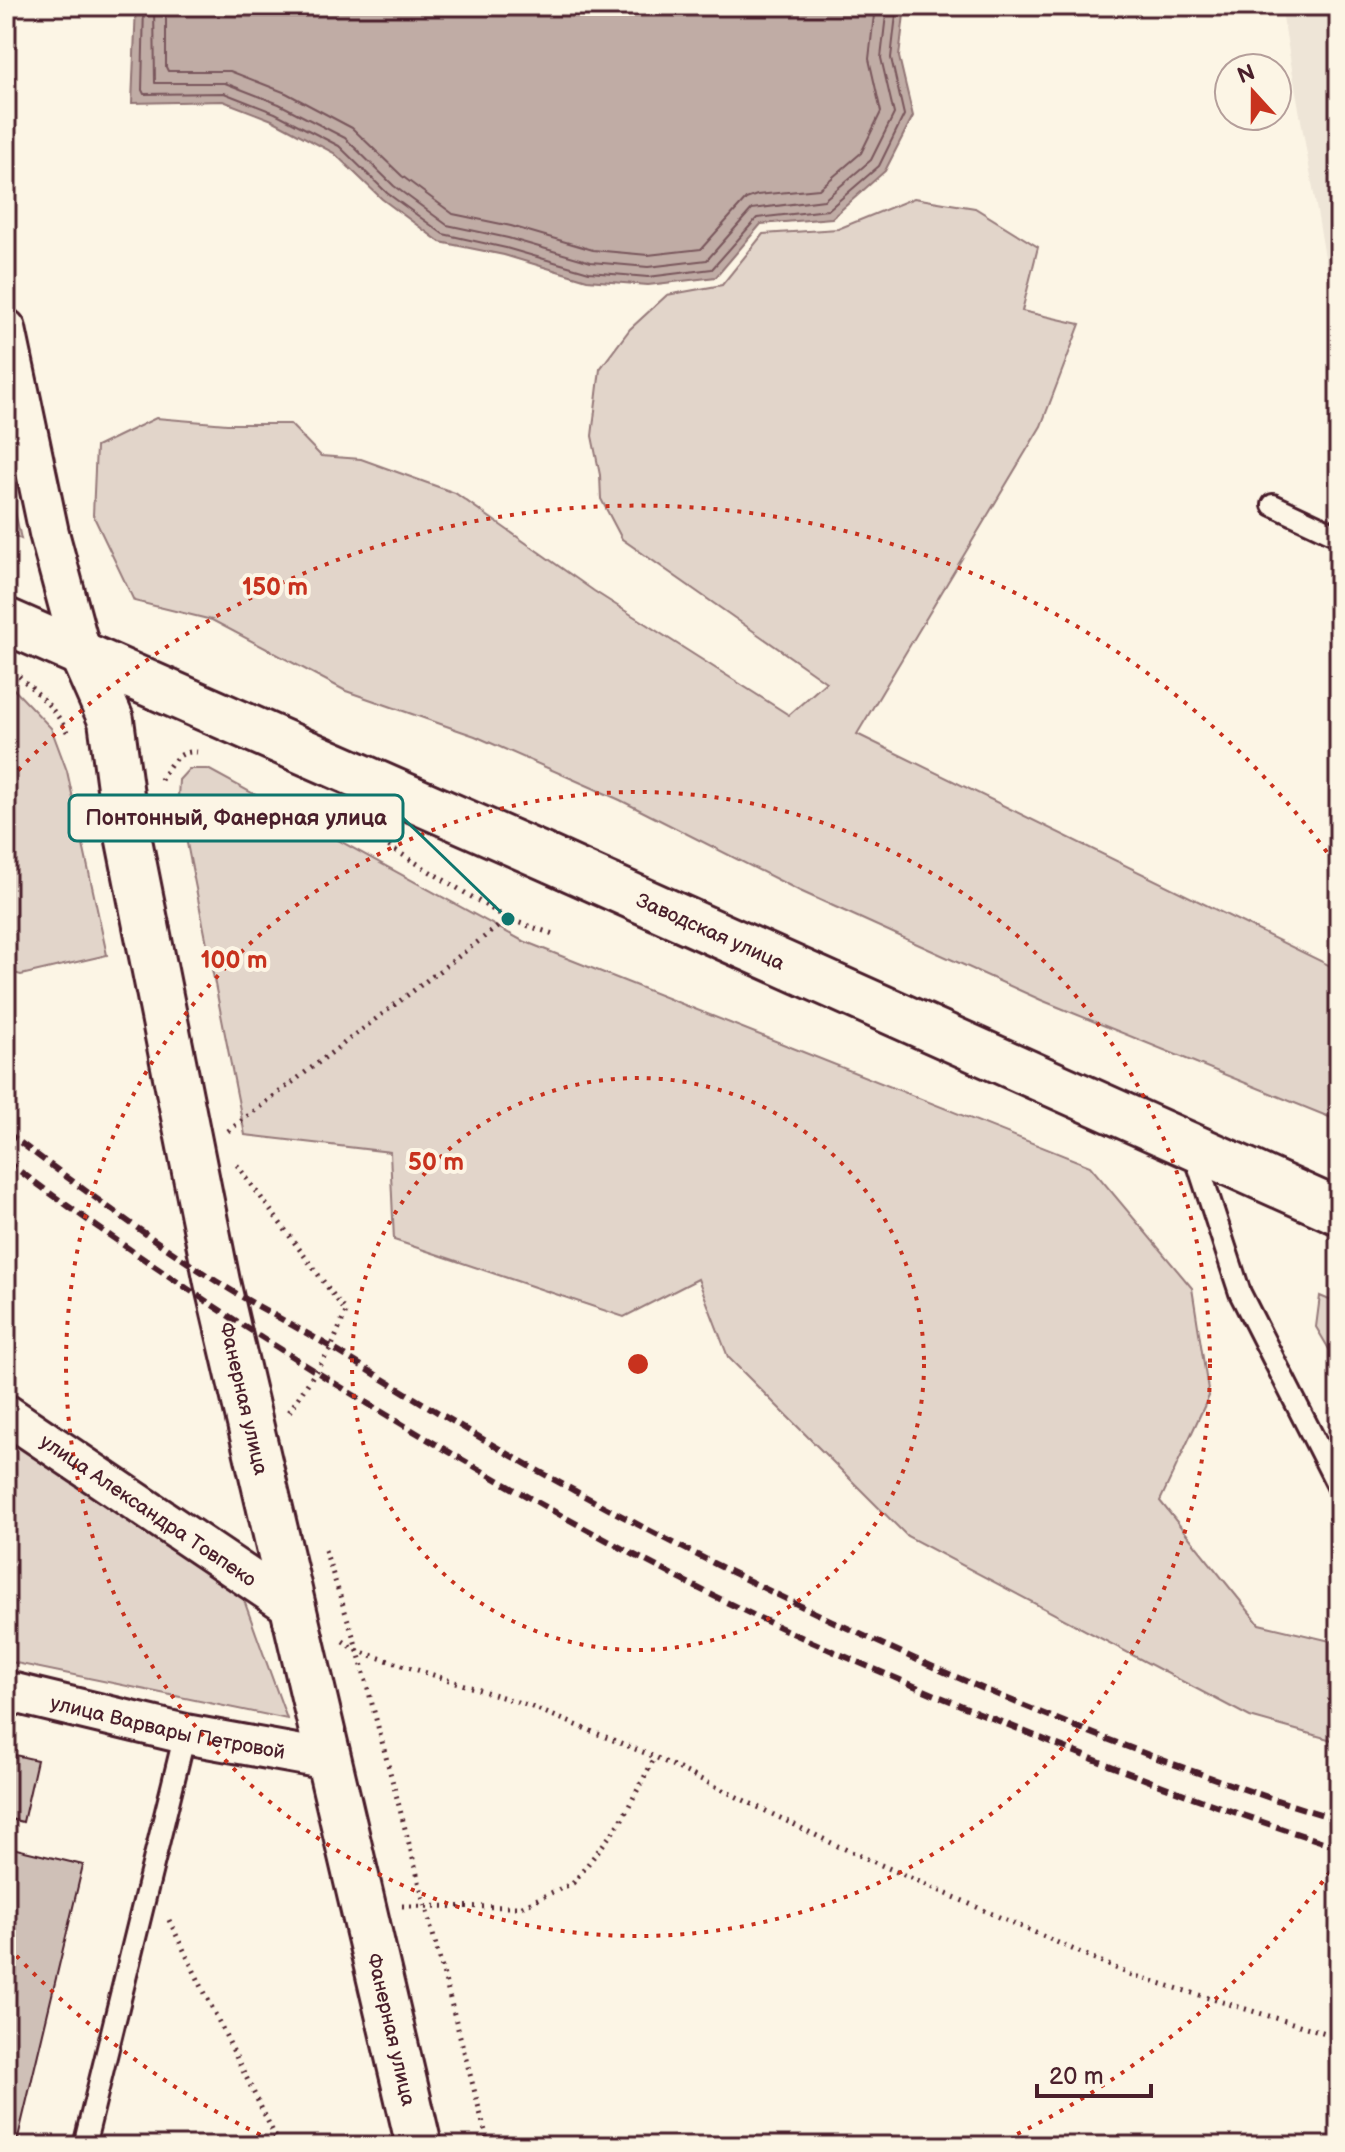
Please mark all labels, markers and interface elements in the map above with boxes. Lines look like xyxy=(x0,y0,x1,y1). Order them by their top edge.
north arrow xyxy=(1213,52,1293,132)
text: N xyxy=(1234,59,1259,90)
text: 150 m xyxy=(242,573,308,602)
callout: Понтонный, Фанерная улица xyxy=(69,795,403,841)
text: Понтонный, Фанерная улица xyxy=(85,805,387,832)
street label: Заводская улица xyxy=(632,889,788,976)
text: 100 m xyxy=(201,946,267,975)
text: 50 m xyxy=(408,1148,464,1177)
street label: Фанерная улица xyxy=(214,1320,273,1478)
centre of rings xyxy=(624,1350,652,1378)
street label: улица Александра Товпеко xyxy=(35,1430,261,1592)
street label: улица Варвары Петровой xyxy=(48,1691,287,1765)
street label: Фанерная улица xyxy=(361,1951,420,2109)
scale bar xyxy=(1037,2048,1151,2098)
text: 20 m xyxy=(1049,2062,1104,2091)

